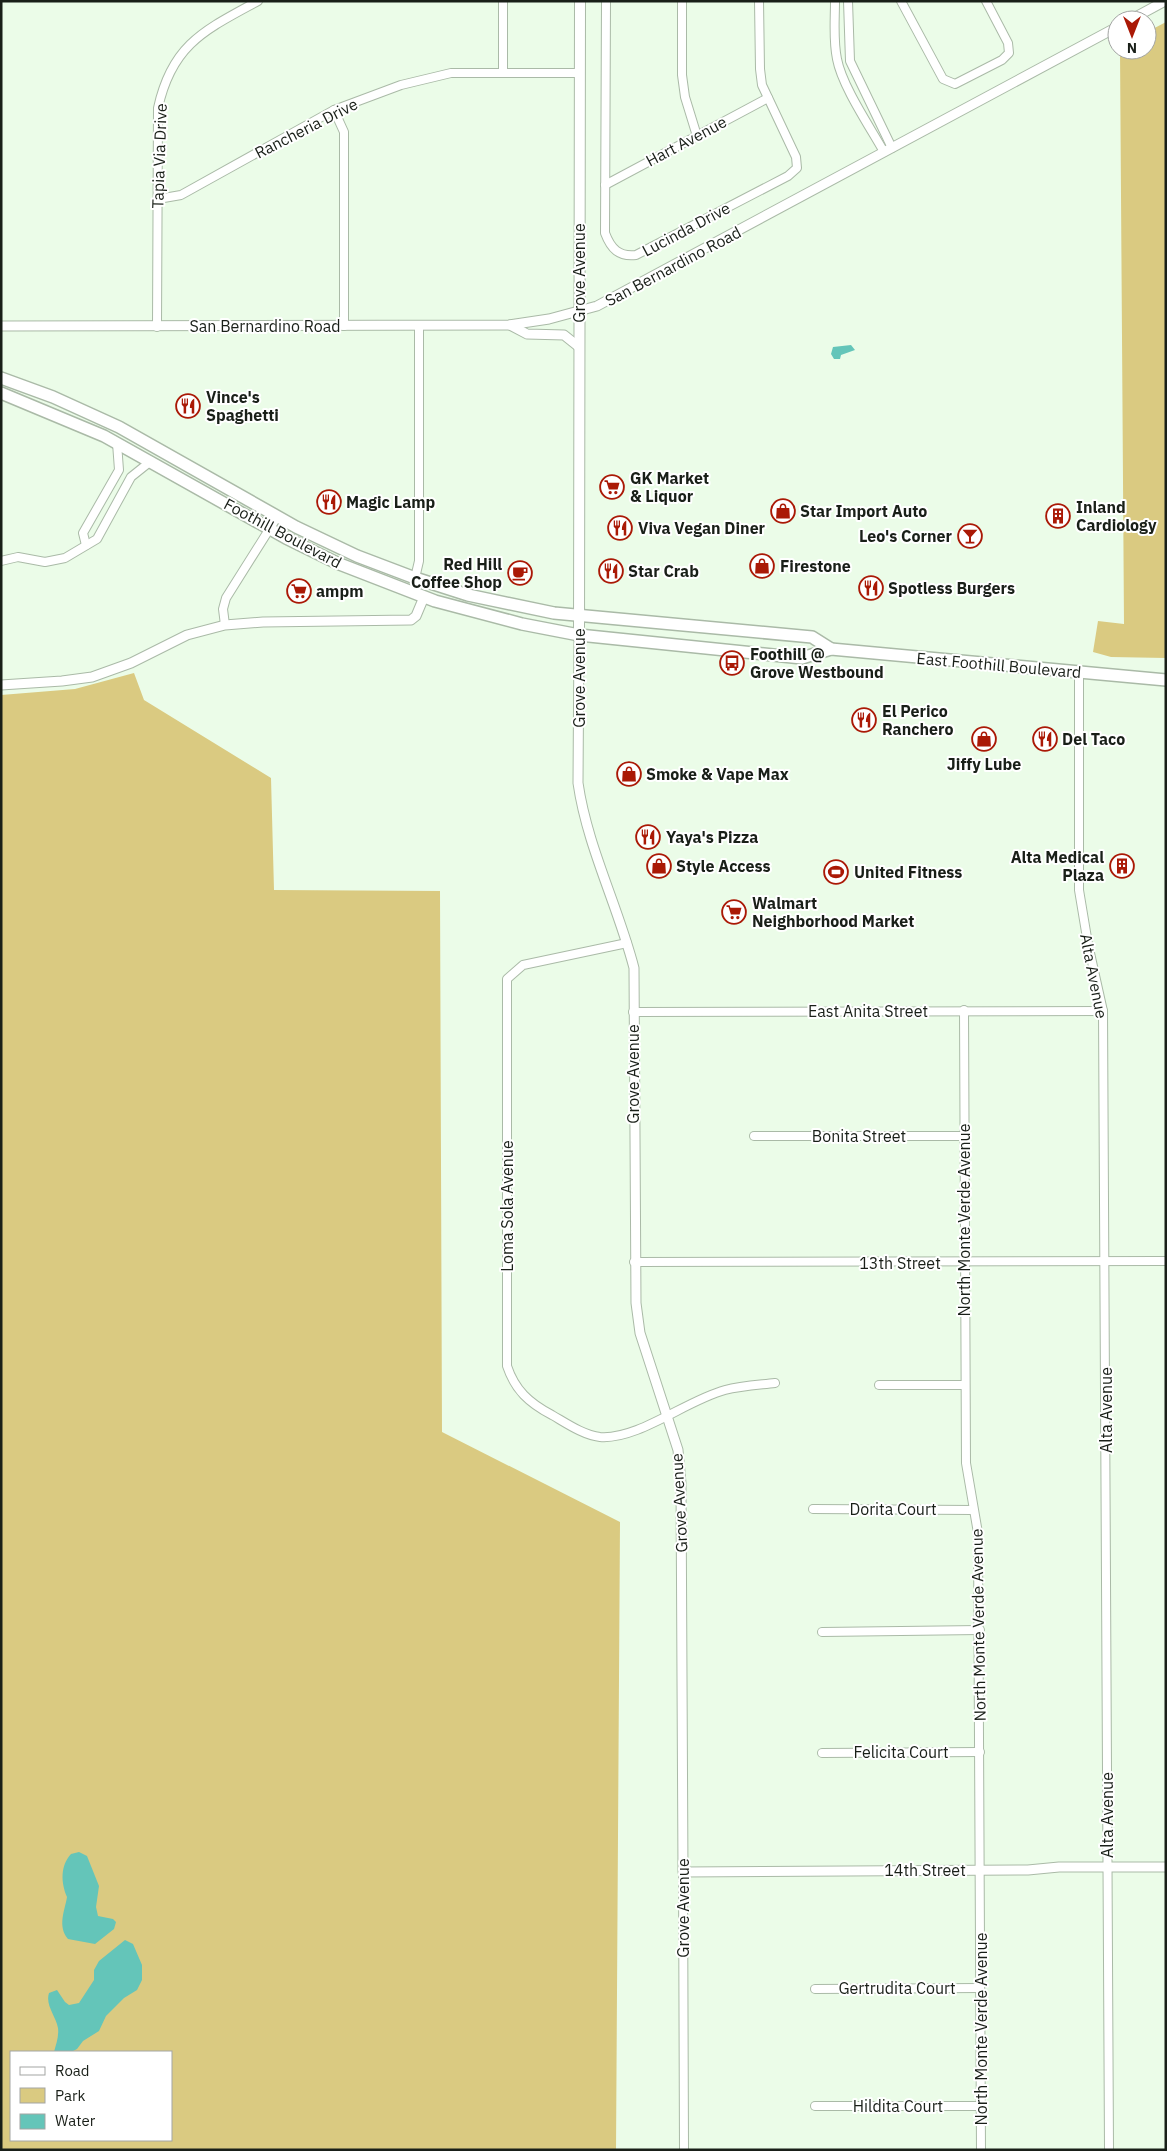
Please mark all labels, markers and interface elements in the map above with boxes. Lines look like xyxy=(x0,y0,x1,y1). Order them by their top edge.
north arrow xyxy=(1107,10,1157,60)
text: N xyxy=(1127,39,1137,57)
street label: Rancheria Drive xyxy=(251,93,361,163)
street label: Tapia Via Drive xyxy=(147,103,171,209)
street label: Hart Avenue xyxy=(642,111,730,171)
street label: Lucinda Drive xyxy=(639,197,734,261)
street label: San Bernardino Road xyxy=(602,222,744,310)
street label: Grove Avenue xyxy=(569,223,589,323)
street label: San Bernardino Road xyxy=(189,316,341,336)
place label: Vince's Spaghetti xyxy=(206,387,279,425)
restaurant icon: Vince's Spaghetti xyxy=(175,393,201,419)
place label: GK Market & Liquor xyxy=(630,468,709,506)
supermarket icon: GK Market & Liquor xyxy=(599,474,625,500)
restaurant icon: Magic Lamp xyxy=(316,489,342,515)
place label: Magic Lamp xyxy=(346,492,436,512)
street label: Foothill Boulevard xyxy=(221,494,345,572)
place label: Inland Cardiology xyxy=(1076,497,1157,535)
shop icon: Star Import Auto xyxy=(770,498,796,524)
place label: Star Import Auto xyxy=(800,501,927,521)
building icon: Inland Cardiology xyxy=(1045,503,1071,529)
restaurant icon: Viva Vegan Diner xyxy=(607,515,633,541)
place label: Viva Vegan Diner xyxy=(638,518,766,538)
bar icon: Leo's Corner xyxy=(957,523,983,549)
place label: Leo's Corner xyxy=(859,526,953,546)
shop icon: Firestone xyxy=(749,553,775,579)
place label: Red Hill Coffee Shop xyxy=(411,554,502,592)
place label: Firestone xyxy=(780,556,851,576)
restaurant icon: Star Crab xyxy=(598,558,624,584)
cafe icon: Red Hill Coffee Shop xyxy=(507,560,533,586)
place label: Star Crab xyxy=(628,561,699,581)
restaurant icon: Spotless Burgers xyxy=(858,575,884,601)
supermarket icon: ampm xyxy=(286,578,312,604)
place label: Spotless Burgers xyxy=(888,578,1015,598)
place label: ampm xyxy=(316,581,363,601)
street label: Grove Avenue xyxy=(569,628,589,728)
place label: Foothill @ Grove Westbound xyxy=(750,644,884,682)
street label: East Foothill Boulevard xyxy=(916,648,1082,682)
bus stop icon: Foothill @ Grove Westbound xyxy=(719,650,745,676)
place label: El Perico Ranchero xyxy=(882,701,953,739)
restaurant icon: El Perico Ranchero xyxy=(851,707,877,733)
shop icon: Jiffy Lube xyxy=(971,726,997,752)
restaurant icon: Del Taco xyxy=(1032,726,1058,752)
place label: Del Taco xyxy=(1062,729,1125,749)
place label: Jiffy Lube xyxy=(947,754,1021,774)
shop icon: Smoke & Vape Max xyxy=(616,761,642,787)
place label: Smoke & Vape Max xyxy=(646,764,789,784)
restaurant icon: Yaya's Pizza xyxy=(635,824,661,850)
place label: Yaya's Pizza xyxy=(666,827,758,847)
place label: Alta Medical Plaza xyxy=(1011,847,1104,885)
shop icon: Style Access xyxy=(646,853,672,879)
building icon: Alta Medical Plaza xyxy=(1109,853,1135,879)
place label: Style Access xyxy=(676,856,771,876)
sports icon: United Fitness xyxy=(823,859,849,885)
place label: United Fitness xyxy=(854,862,962,882)
place label: Walmart Neighborhood Market xyxy=(752,893,914,931)
supermarket icon: Walmart Neighborhood Market xyxy=(721,899,747,925)
street label: Alta Avenue xyxy=(1076,932,1112,1020)
street label: East Anita Street xyxy=(808,1001,928,1021)
street label: Grove Avenue xyxy=(623,1024,643,1124)
street label: North Monte Verde Avenue xyxy=(954,1123,974,1316)
street label: Bonita Street xyxy=(812,1126,906,1146)
street label: Loma Sola Avenue xyxy=(497,1140,517,1272)
street label: 13th Street xyxy=(859,1253,941,1273)
street label: Alta Avenue xyxy=(1096,1367,1116,1453)
street label: Grove Avenue xyxy=(666,1453,692,1553)
street label: Dorita Court xyxy=(849,1499,937,1519)
street label: North Monte Verde Avenue xyxy=(966,1528,990,1722)
street label: Felicita Court xyxy=(853,1742,949,1762)
street label: Alta Avenue xyxy=(1097,1772,1117,1858)
street label: Grove Avenue xyxy=(673,1858,693,1958)
street label: 14th Street xyxy=(884,1860,966,1880)
street label: North Monte Verde Avenue xyxy=(971,1932,991,2125)
street label: Gertrudita Court xyxy=(838,1978,956,1998)
legend xyxy=(10,2051,172,2141)
text: Road xyxy=(55,2061,90,2080)
text: Park xyxy=(55,2086,85,2105)
street label: Hildita Court xyxy=(853,2096,943,2116)
text: Water xyxy=(55,2111,96,2130)

